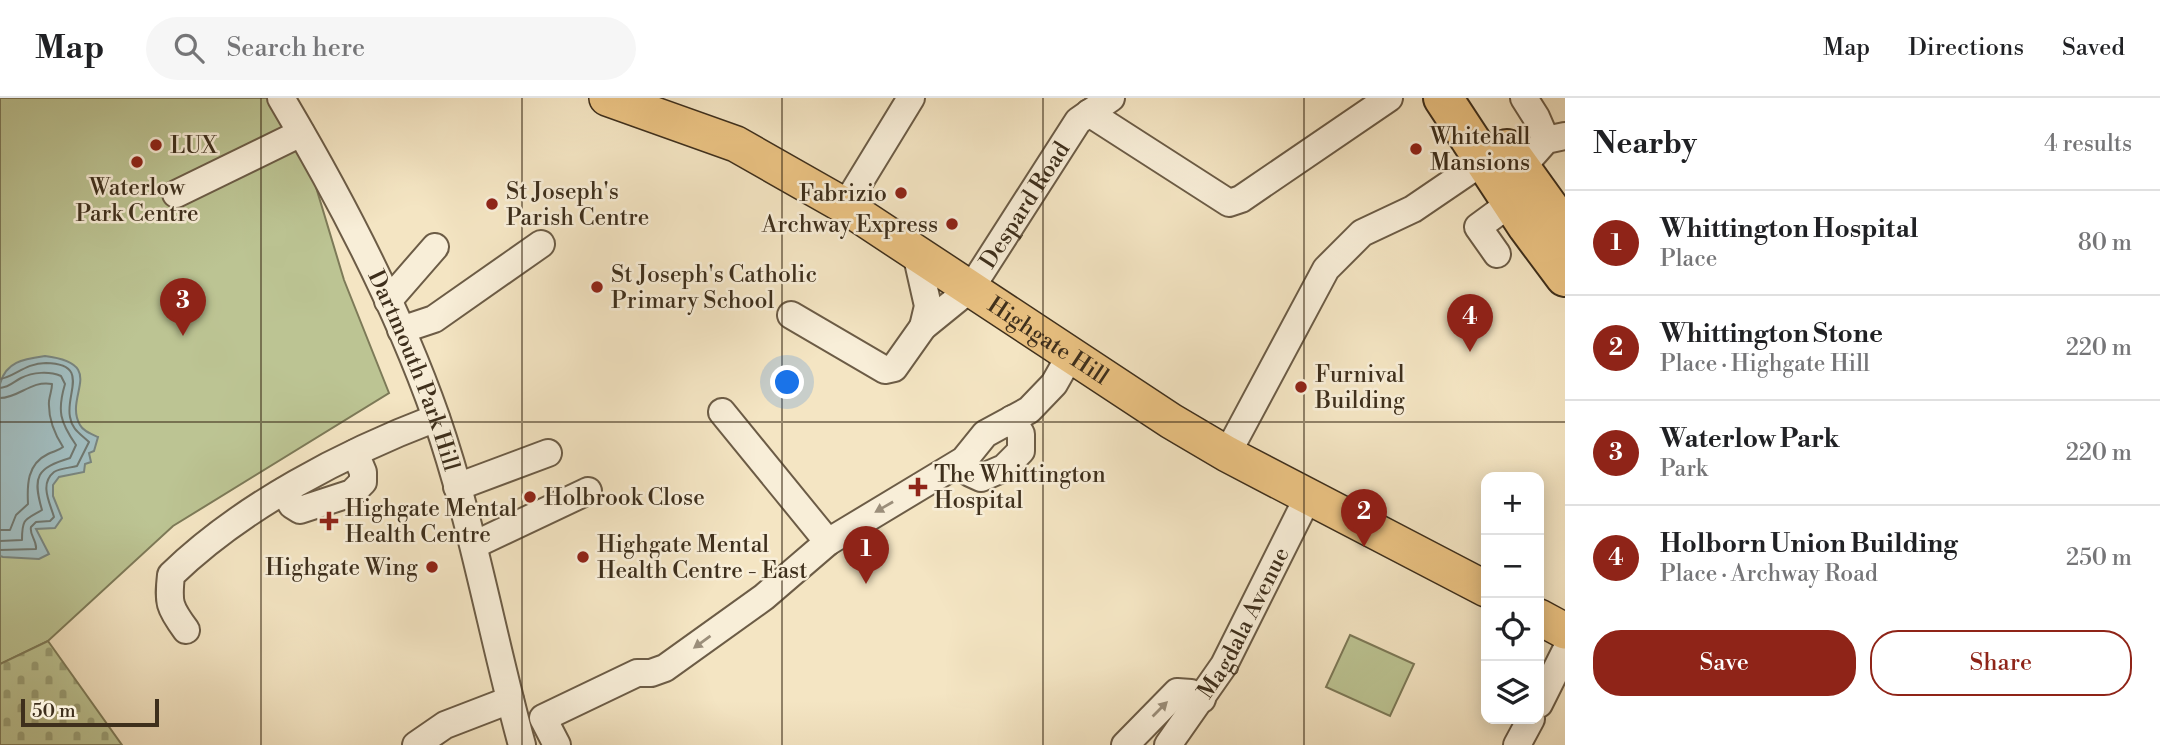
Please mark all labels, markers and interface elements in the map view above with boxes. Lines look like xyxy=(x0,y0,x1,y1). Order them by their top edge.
search box xyxy=(146,17,636,80)
text: Map xyxy=(35,28,104,69)
icon: search xyxy=(170,29,208,67)
text: Search here xyxy=(226,32,365,64)
text: Map xyxy=(1823,33,1870,63)
text: Directions xyxy=(1908,33,2024,63)
text: Saved xyxy=(2062,33,2125,63)
place label: Whitehall Mansions xyxy=(1429,123,1531,177)
text: Nearby xyxy=(1593,125,1697,163)
text: 4 results xyxy=(2044,130,2132,158)
place label: LUX xyxy=(170,132,218,160)
marker: LUX xyxy=(148,137,164,153)
street label: Despard Road xyxy=(974,137,1076,274)
marker: Whitehall Mansions xyxy=(1408,141,1424,157)
marker: Waterlow Park Centre xyxy=(129,154,145,170)
place label: Waterlow Park Centre xyxy=(75,174,199,228)
place label: St Joseph's Parish Centre xyxy=(506,178,649,232)
place label: Fabrizio xyxy=(799,180,887,208)
marker: Fabrizio xyxy=(893,185,909,201)
marker: St Joseph's Parish Centre xyxy=(484,196,500,212)
place label: Archway Express xyxy=(761,211,938,239)
text: Whittington Hospital xyxy=(1660,213,1918,245)
marker: Archway Express xyxy=(944,216,960,232)
text: 1 xyxy=(1610,229,1622,257)
text: 80 m xyxy=(2078,229,2132,257)
text: Place xyxy=(1660,245,1717,273)
place label: St Joseph's Catholic Primary School xyxy=(611,261,817,315)
street label: Dartmouth Park Hill xyxy=(361,266,465,474)
pin: 3 xyxy=(160,278,206,336)
marker: St Joseph's Catholic Primary School xyxy=(589,279,605,295)
street label: Highgate Hill xyxy=(982,291,1114,391)
pin: 4 xyxy=(1447,294,1493,352)
text: Whittington Stone xyxy=(1660,318,1883,350)
text: 2 xyxy=(1609,334,1623,362)
text: 220 m xyxy=(2066,334,2132,362)
text: Place · Highgate Hill xyxy=(1660,350,1870,378)
place label: Furnival Building xyxy=(1314,361,1405,415)
your location xyxy=(770,365,804,399)
marker: Furnival Building xyxy=(1293,379,1309,395)
text: Waterlow Park xyxy=(1660,423,1840,455)
text: 3 xyxy=(1609,439,1623,467)
text: 220 m xyxy=(2066,439,2132,467)
text: Park xyxy=(1660,455,1708,483)
place label: The Whittington Hospital xyxy=(934,461,1106,515)
map controls xyxy=(1481,472,1544,724)
button: + xyxy=(1481,472,1544,535)
marker: The Whittington Hospital xyxy=(908,477,928,497)
place label: Holbrook Close xyxy=(544,484,705,512)
marker: Holbrook Close xyxy=(522,489,538,505)
pin: 2 xyxy=(1341,489,1387,547)
place label: Highgate Mental Health Centre xyxy=(345,495,517,549)
one-way arrow xyxy=(875,501,894,513)
marker: Highgate Mental Health Centre xyxy=(319,511,339,531)
pin: 1 xyxy=(843,526,889,584)
text: Holborn Union Building xyxy=(1660,528,1958,560)
place label: Highgate Mental Health Centre - East xyxy=(597,531,807,585)
button: − xyxy=(1481,535,1544,598)
street label: Magdala Avenue xyxy=(1192,543,1296,704)
text: 4 xyxy=(1608,544,1624,572)
text: 250 m xyxy=(2066,544,2132,572)
marker: Highgate Mental Health Centre - East xyxy=(575,549,591,565)
place label: Highgate Wing xyxy=(265,554,418,582)
marker: Highgate Wing xyxy=(424,559,440,575)
text: Place · Archway Road xyxy=(1660,560,1878,588)
button: locate xyxy=(1481,598,1544,661)
button: Save xyxy=(1593,630,1856,696)
button: Share xyxy=(1870,630,2132,696)
one-way arrow xyxy=(692,635,711,649)
button: layers xyxy=(1481,661,1544,724)
scale bar xyxy=(21,696,159,728)
text: 50 m xyxy=(32,699,76,723)
one-way arrow xyxy=(1152,701,1168,718)

